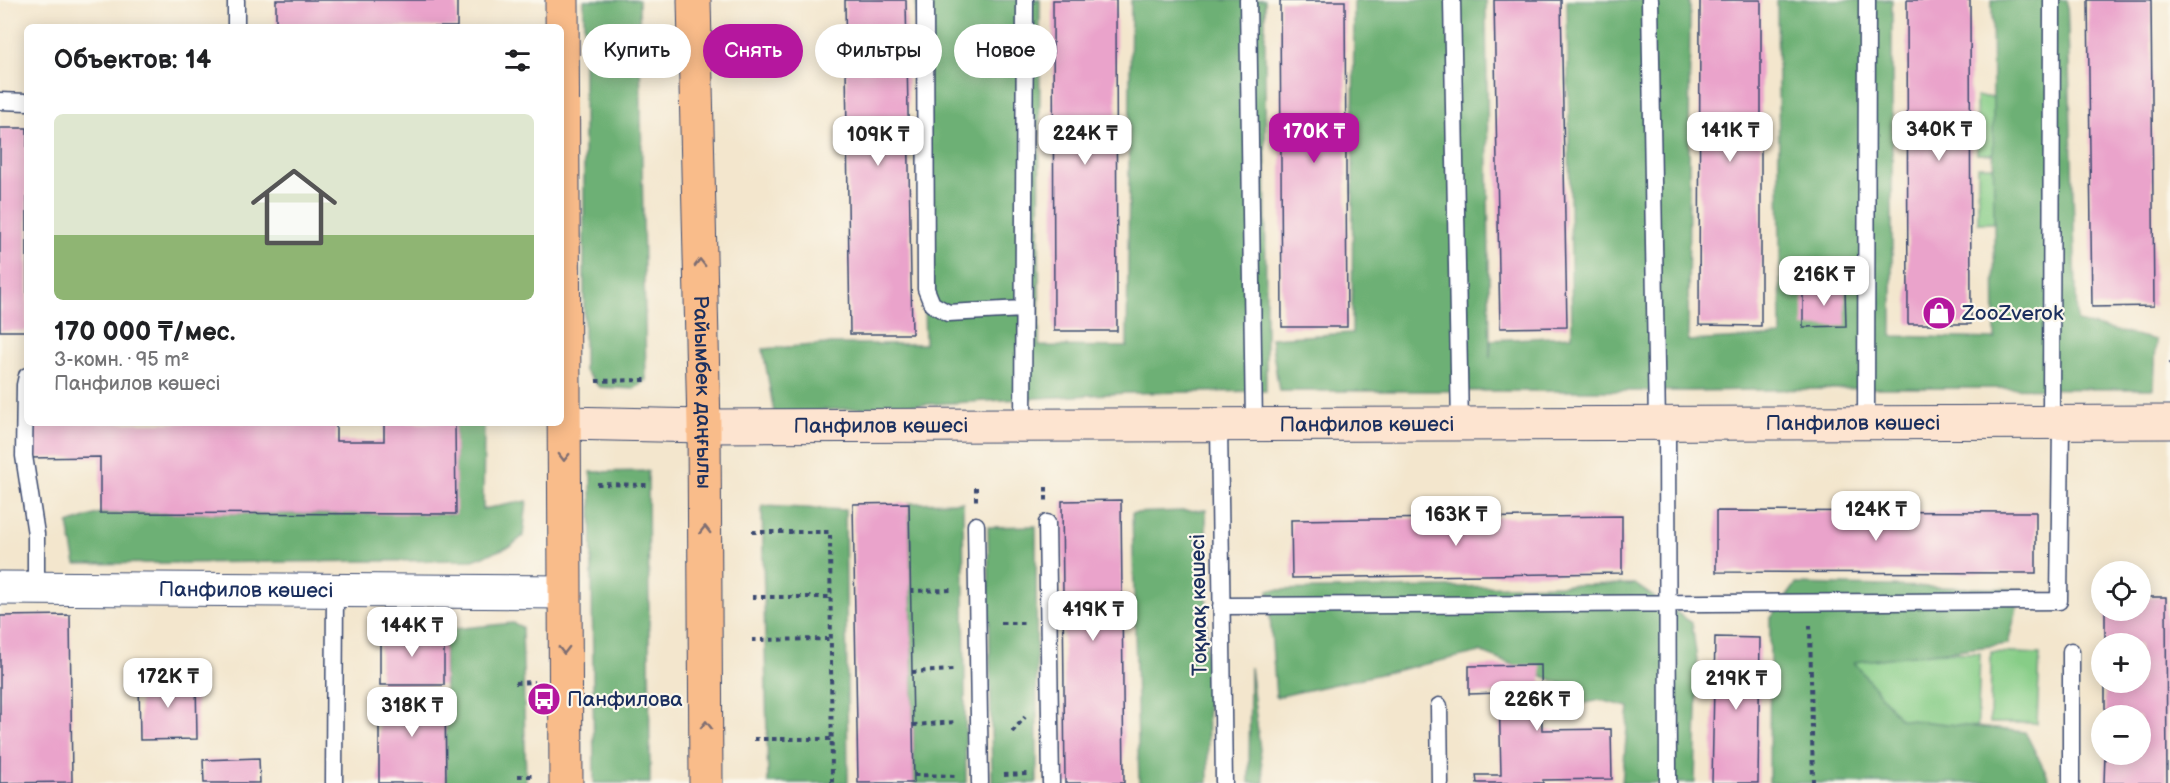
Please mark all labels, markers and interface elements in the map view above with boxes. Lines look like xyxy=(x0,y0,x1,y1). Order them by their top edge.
chip: Купить xyxy=(582,24,691,78)
chip: Снять xyxy=(703,24,803,78)
chip: Фильтры xyxy=(815,24,942,78)
chip: Новое xyxy=(954,24,1057,78)
icon: filters xyxy=(501,44,534,77)
text: Объектов: 14 xyxy=(54,45,211,76)
pin: 340K ₸ xyxy=(1890,111,1988,162)
pin: 141K ₸ xyxy=(1681,112,1779,163)
pin: 170K ₸ xyxy=(1265,113,1363,164)
pin: 224K ₸ xyxy=(1036,115,1134,166)
pin: 109K ₸ xyxy=(829,116,927,167)
text: 340K ₸ xyxy=(1906,118,1972,142)
text: 141K ₸ xyxy=(1701,119,1759,143)
text: 170K ₸ xyxy=(1283,120,1345,144)
text: 224K ₸ xyxy=(1053,122,1117,146)
text: 109K ₸ xyxy=(847,123,909,147)
icon: home xyxy=(240,153,348,261)
pin: 216K ₸ xyxy=(1775,256,1873,307)
one-way arrow xyxy=(694,258,707,267)
text: 216K ₸ xyxy=(1793,263,1855,287)
street label: Райымбек даңғылы xyxy=(688,295,717,489)
shop icon: ZooZverok xyxy=(1921,295,1957,331)
place label: ZooZverok xyxy=(1961,301,2064,326)
text: 170 000 ₸/мес. xyxy=(54,317,235,348)
text: 3-комн. · 95 m² xyxy=(54,348,189,372)
text: Панфилов көшесі xyxy=(54,372,220,396)
street label: Панфилов көшесі xyxy=(1766,410,1940,436)
street label: Панфилов көшесі xyxy=(1280,411,1454,437)
street label: Панфилов көшесі xyxy=(794,413,968,438)
one-way arrow xyxy=(558,453,571,462)
pin: 124K ₸ xyxy=(1827,491,1925,542)
pin: 163K ₸ xyxy=(1407,496,1505,547)
text: 124K ₸ xyxy=(1845,498,1907,522)
text: 163K ₸ xyxy=(1425,503,1487,527)
one-way arrow xyxy=(699,525,711,534)
street label: Тоқмақ көшесі xyxy=(1185,534,1213,676)
map controls xyxy=(2091,561,2151,765)
button: locate xyxy=(2091,561,2151,621)
street label: Панфилов көшесі xyxy=(159,577,333,603)
pin: 419K ₸ xyxy=(1044,591,1142,642)
text: 419K ₸ xyxy=(1062,598,1124,622)
pin: 144K ₸ xyxy=(363,607,461,658)
text: 144K ₸ xyxy=(381,614,443,638)
button: + xyxy=(2091,633,2151,693)
one-way arrow xyxy=(558,646,571,655)
pin: 172K ₸ xyxy=(119,658,217,709)
pin: 219K ₸ xyxy=(1687,660,1785,711)
text: 172K ₸ xyxy=(137,665,199,689)
text: 219K ₸ xyxy=(1705,667,1767,691)
bus stop icon: Панфилова xyxy=(526,681,562,717)
pin: 226K ₸ xyxy=(1488,681,1586,732)
pin: 318K ₸ xyxy=(363,687,461,738)
place label: Панфилова xyxy=(567,687,683,712)
text: 226K ₸ xyxy=(1504,688,1570,712)
text: 318K ₸ xyxy=(381,694,443,718)
button: − xyxy=(2091,705,2151,765)
one-way arrow xyxy=(700,720,712,729)

